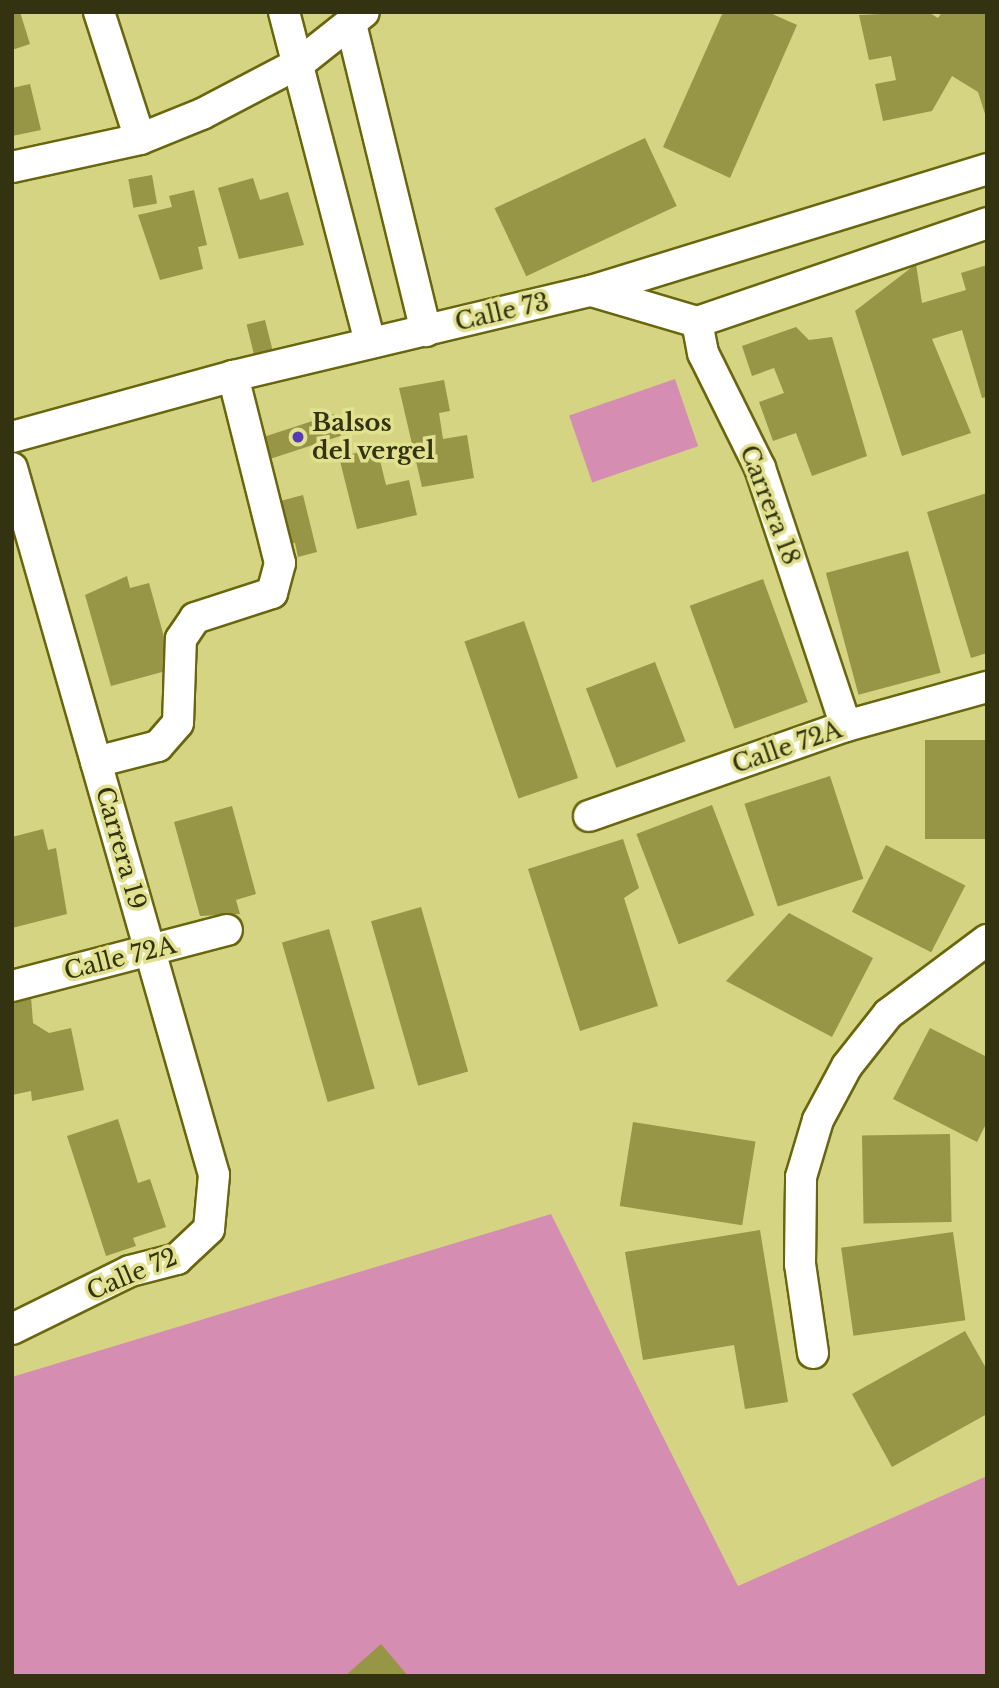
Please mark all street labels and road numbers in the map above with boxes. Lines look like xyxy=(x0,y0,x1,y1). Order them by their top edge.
street label: Calle 73 xyxy=(452,287,552,337)
street label: Carrera 18 xyxy=(734,441,806,569)
street label: Calle 72A xyxy=(728,715,846,779)
street label: Carrera 19 xyxy=(90,783,152,913)
street label: Calle 72A xyxy=(61,930,179,986)
street label: Calle 72 xyxy=(82,1242,182,1306)

